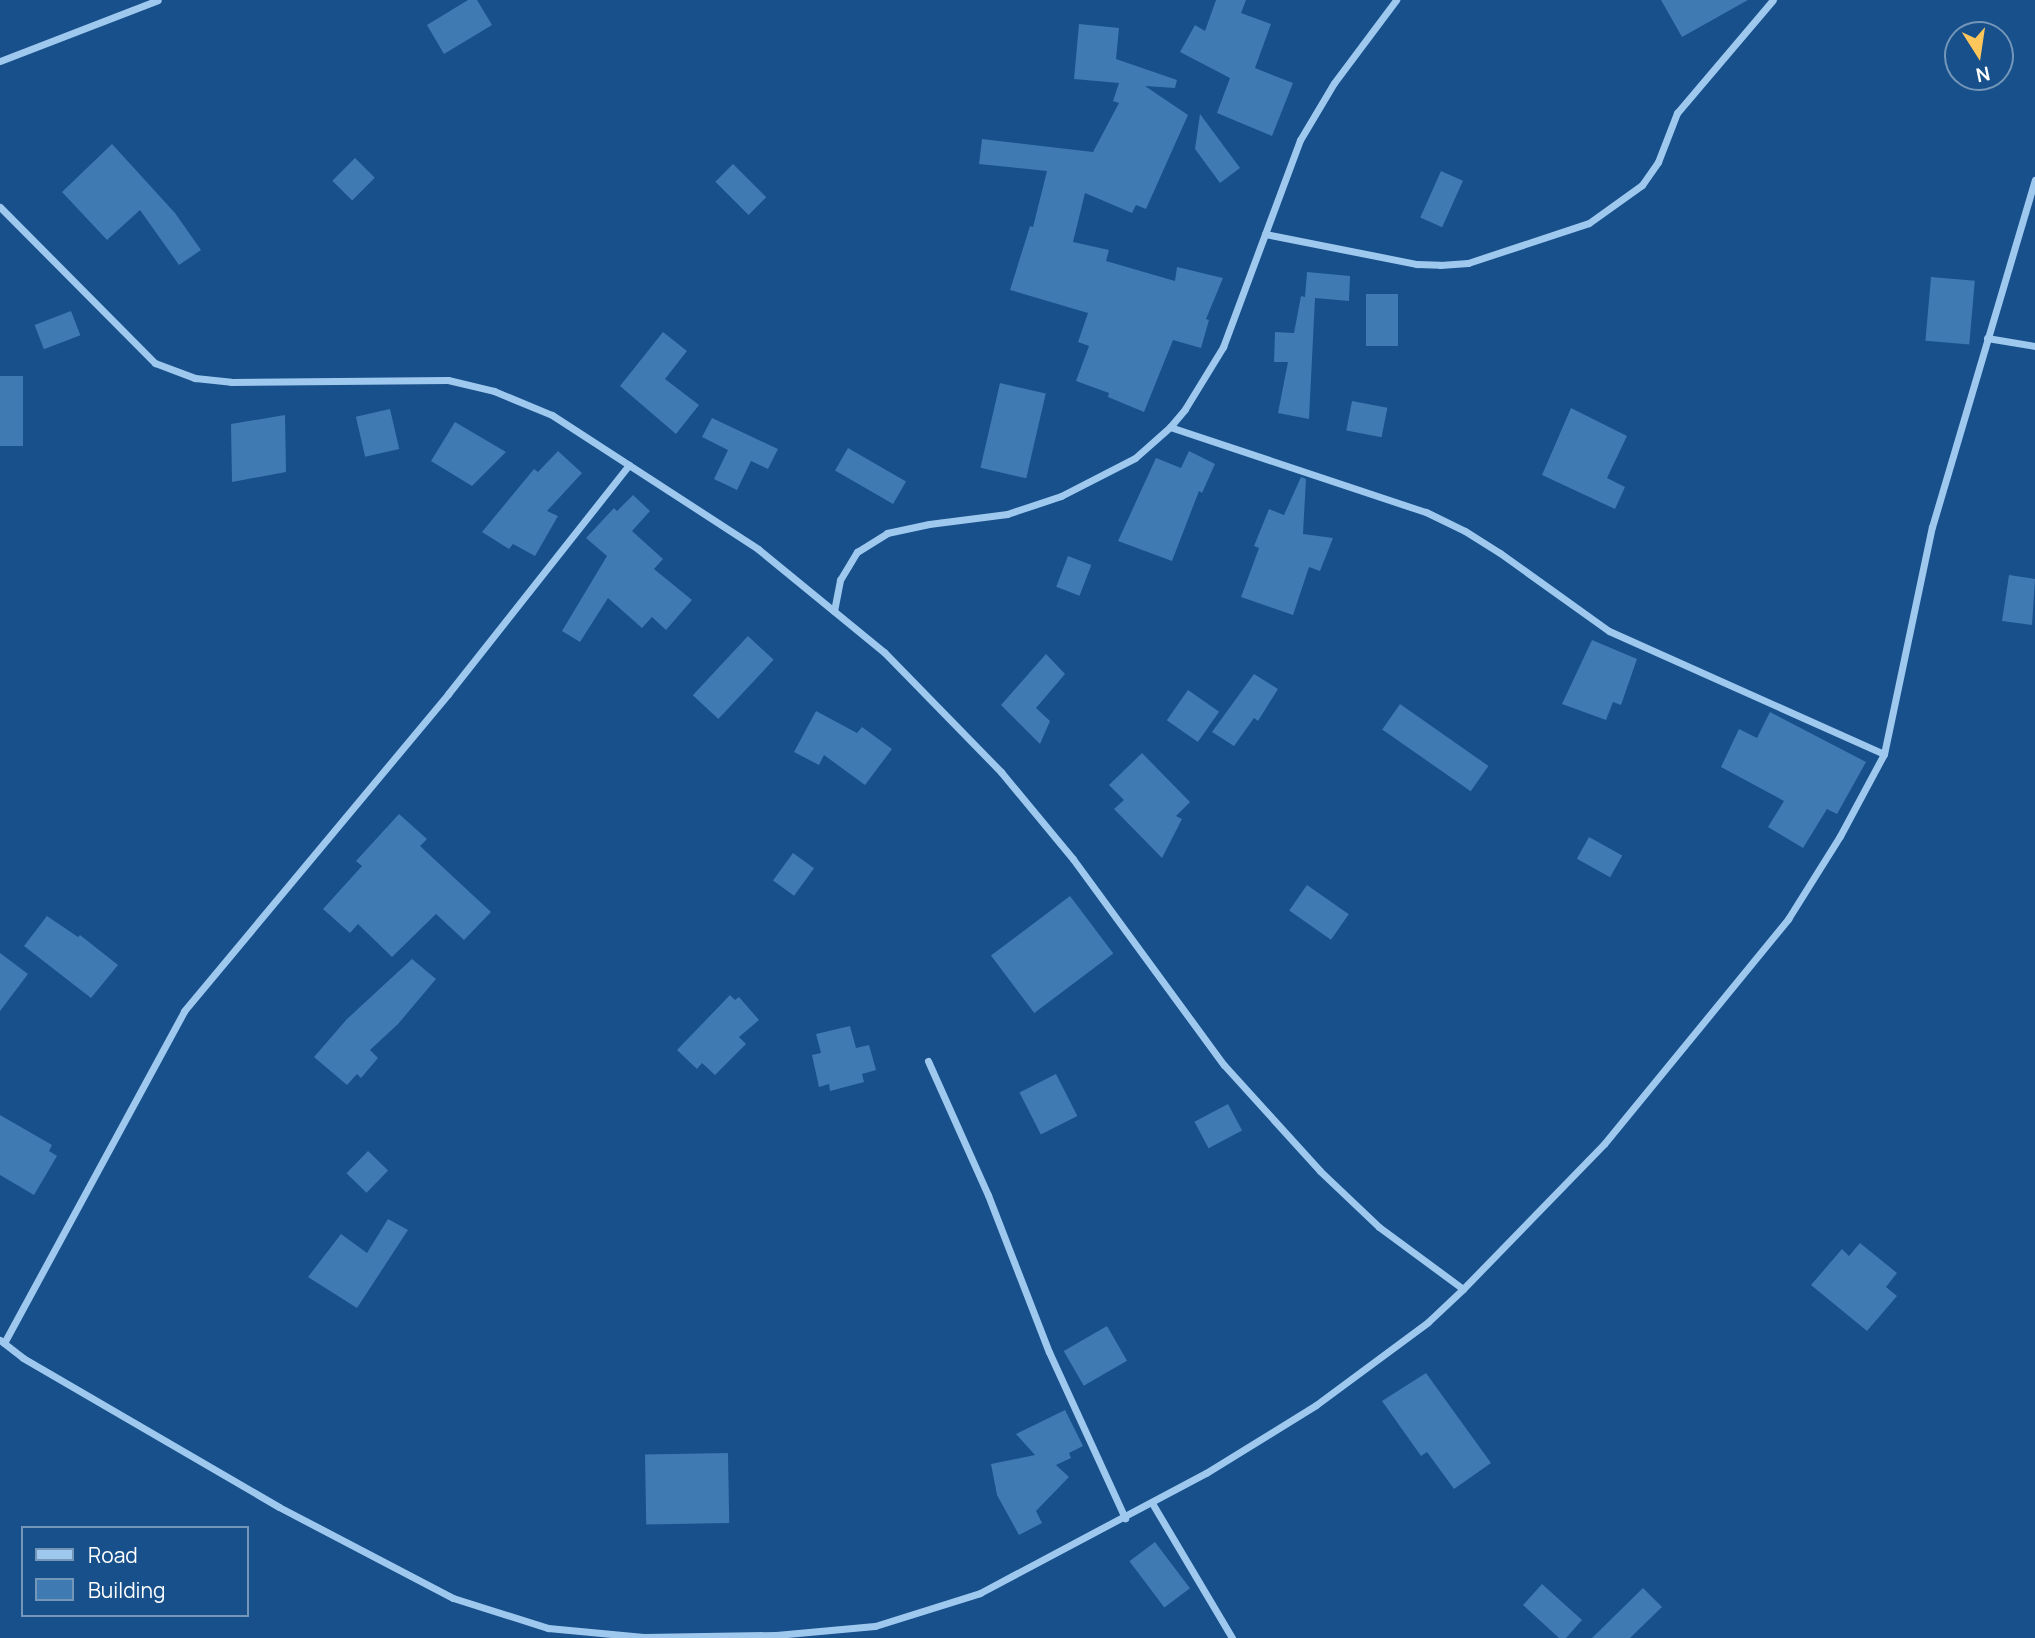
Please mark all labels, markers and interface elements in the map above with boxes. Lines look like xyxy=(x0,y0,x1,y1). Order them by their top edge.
north arrow xyxy=(1944,21,2014,91)
text: N xyxy=(1974,60,1992,89)
legend xyxy=(21,1526,248,1617)
text: Road xyxy=(88,1541,138,1569)
text: Building xyxy=(88,1576,165,1604)

